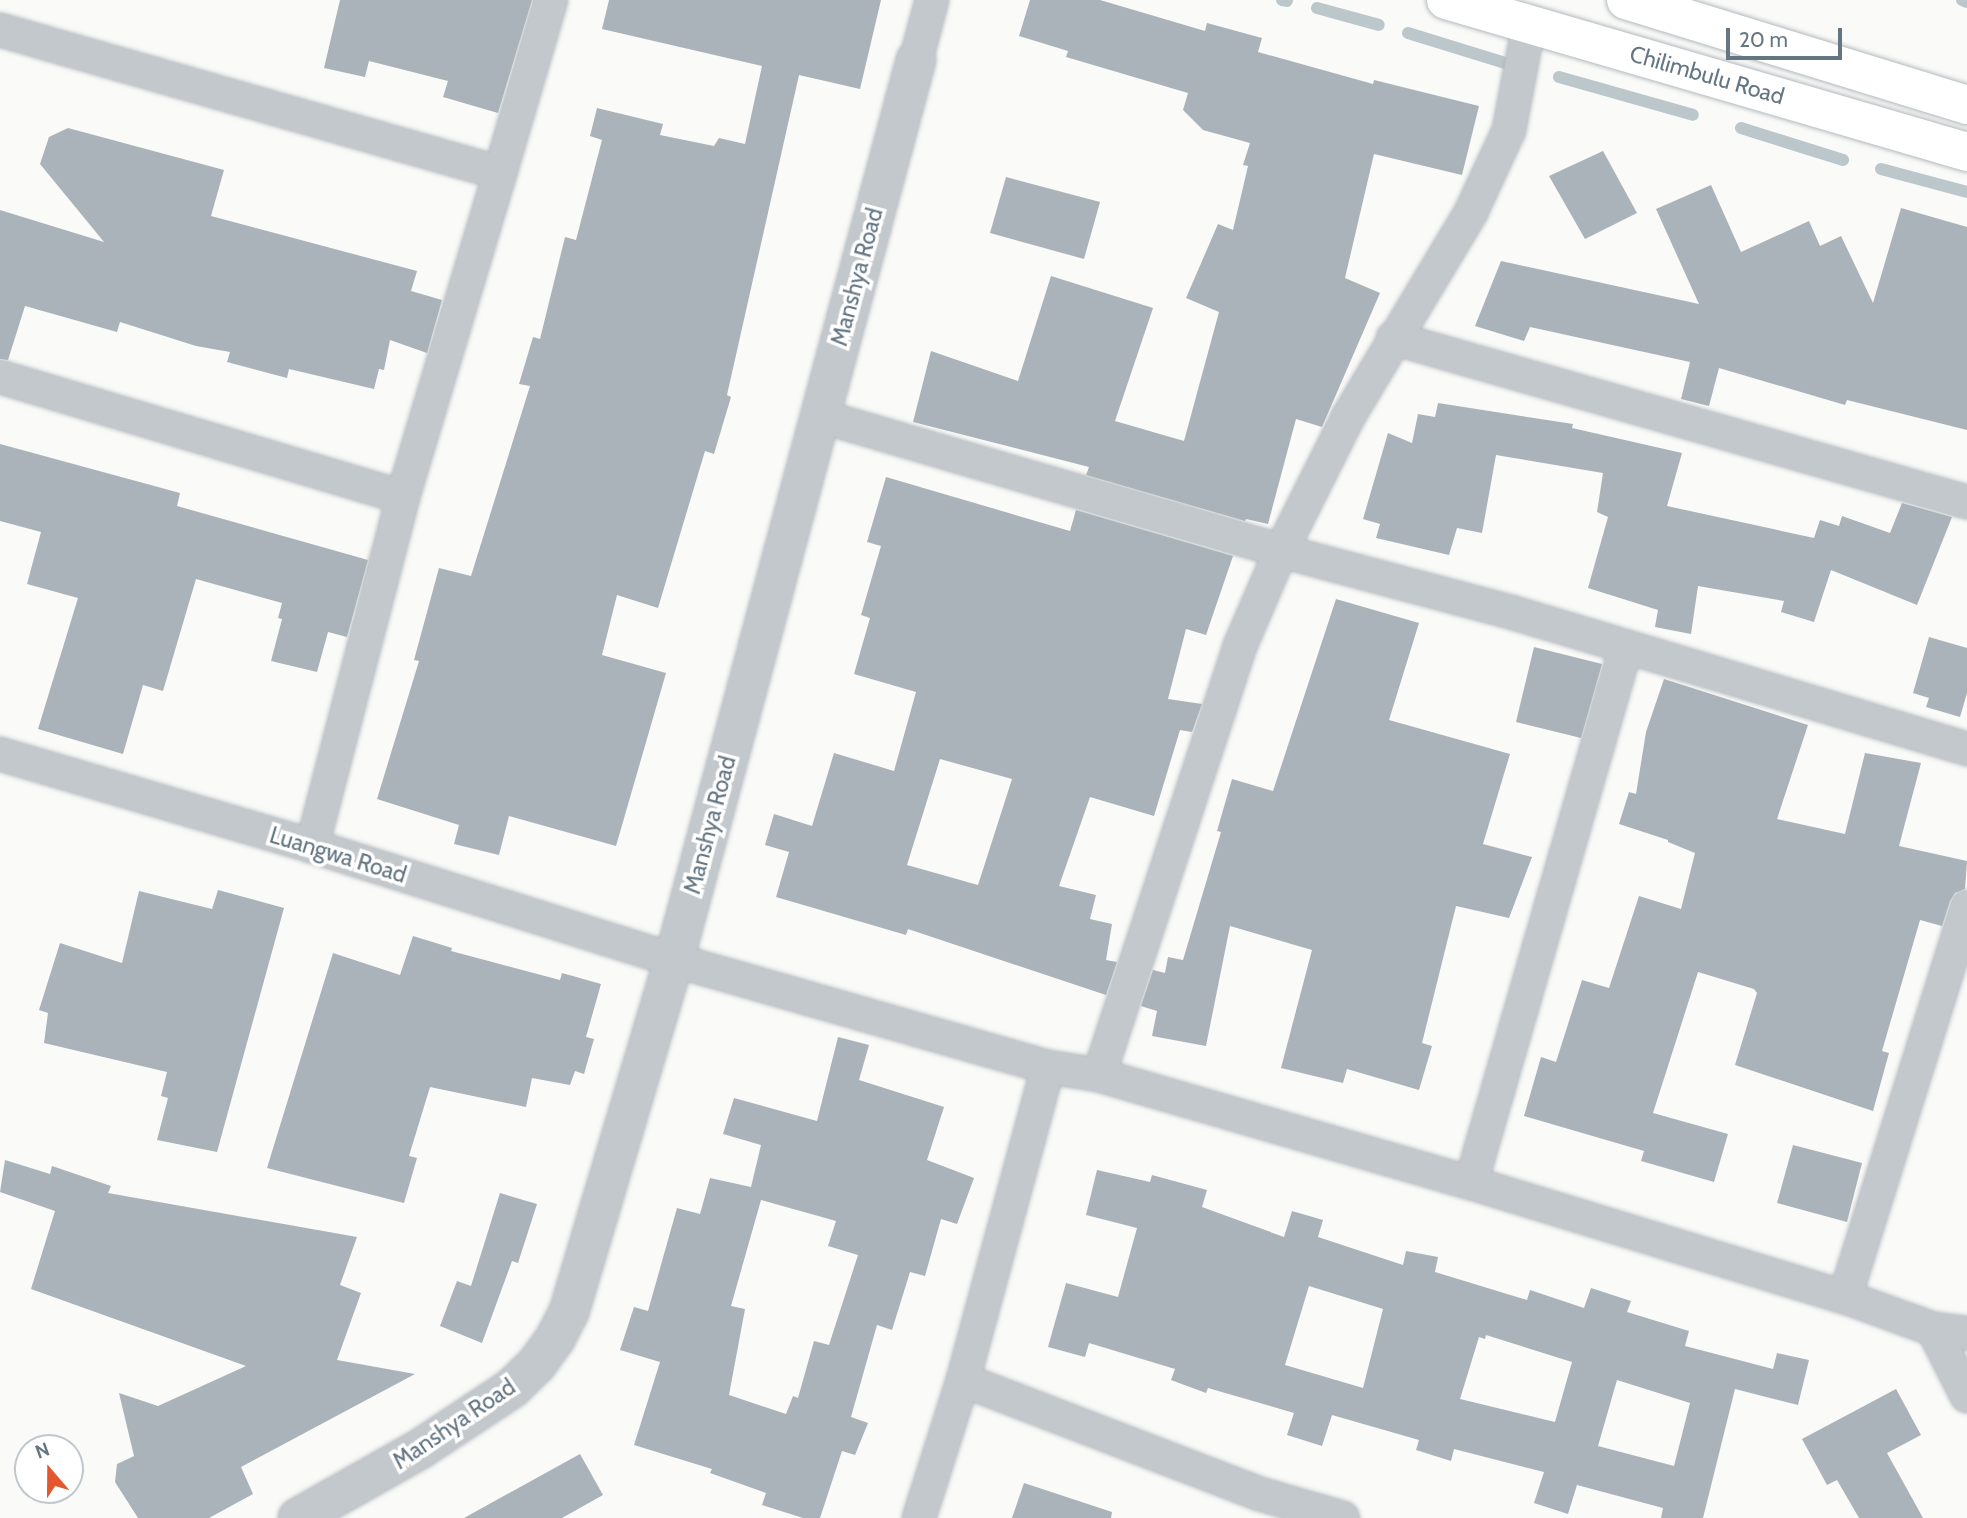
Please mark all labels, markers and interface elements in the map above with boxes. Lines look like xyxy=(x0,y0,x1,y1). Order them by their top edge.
scale bar xyxy=(1729,14,1844,58)
text: 20 m xyxy=(1739,27,1788,52)
street label: Chilimbulu Road xyxy=(1627,40,1787,110)
street label: Manshya Road xyxy=(825,205,889,349)
street label: Manshya Road xyxy=(678,753,742,897)
street label: Luangwa Road xyxy=(266,821,410,889)
street label: Manshya Road xyxy=(388,1373,520,1475)
north arrow xyxy=(14,1434,84,1504)
text: N xyxy=(32,1438,53,1464)

